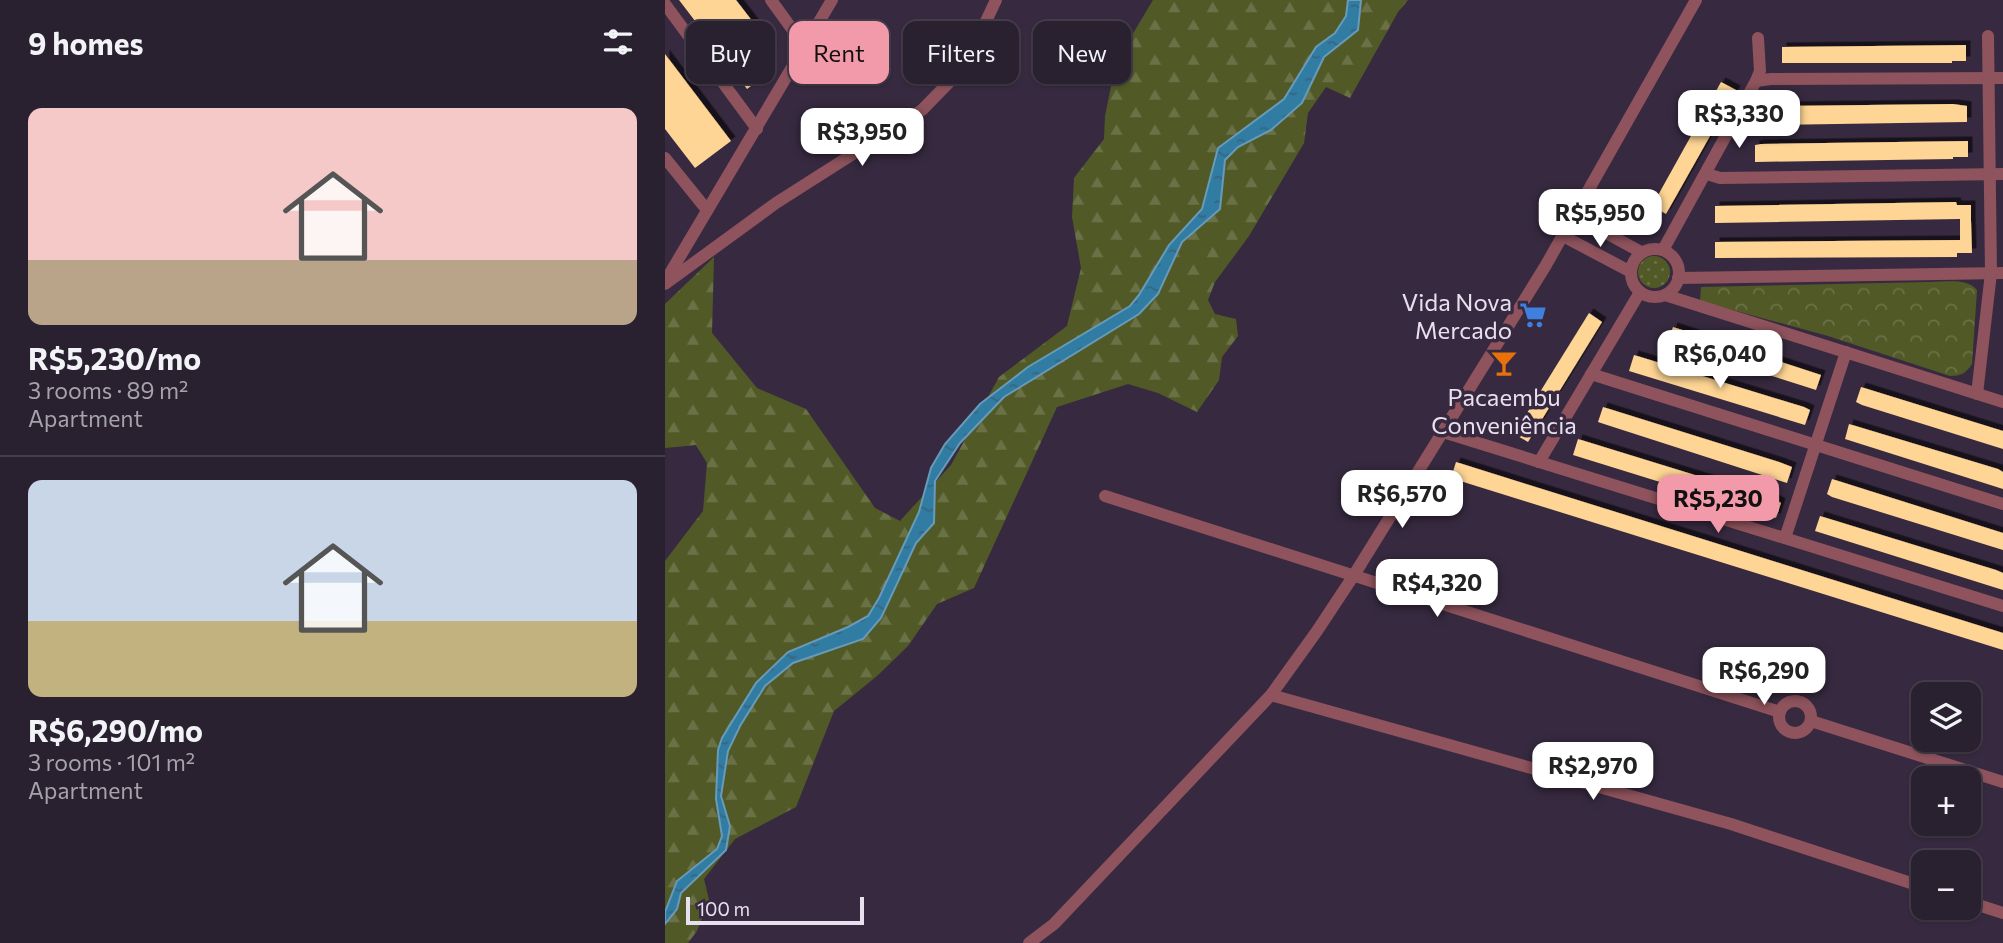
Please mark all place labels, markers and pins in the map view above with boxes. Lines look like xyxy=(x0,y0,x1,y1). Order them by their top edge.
pin: R$3,330 xyxy=(1674,90,1804,150)
pin: R$3,950 xyxy=(797,108,927,168)
pin: R$5,950 xyxy=(1535,190,1665,249)
place label: Vida Nova Mercado xyxy=(1402,287,1512,344)
supermarket icon: Vida Nova Mercado xyxy=(1518,300,1548,330)
pin: R$6,040 xyxy=(1655,330,1785,390)
bar icon: Pacaembu Conveniência xyxy=(1489,348,1519,378)
place label: Pacaembu Conveniência xyxy=(1431,382,1577,439)
pin: R$6,570 xyxy=(1337,470,1467,530)
pin: R$5,230 xyxy=(1653,476,1783,535)
pin: R$4,320 xyxy=(1372,560,1502,619)
pin: R$6,290 xyxy=(1699,648,1829,707)
pin: R$2,970 xyxy=(1528,742,1658,802)

